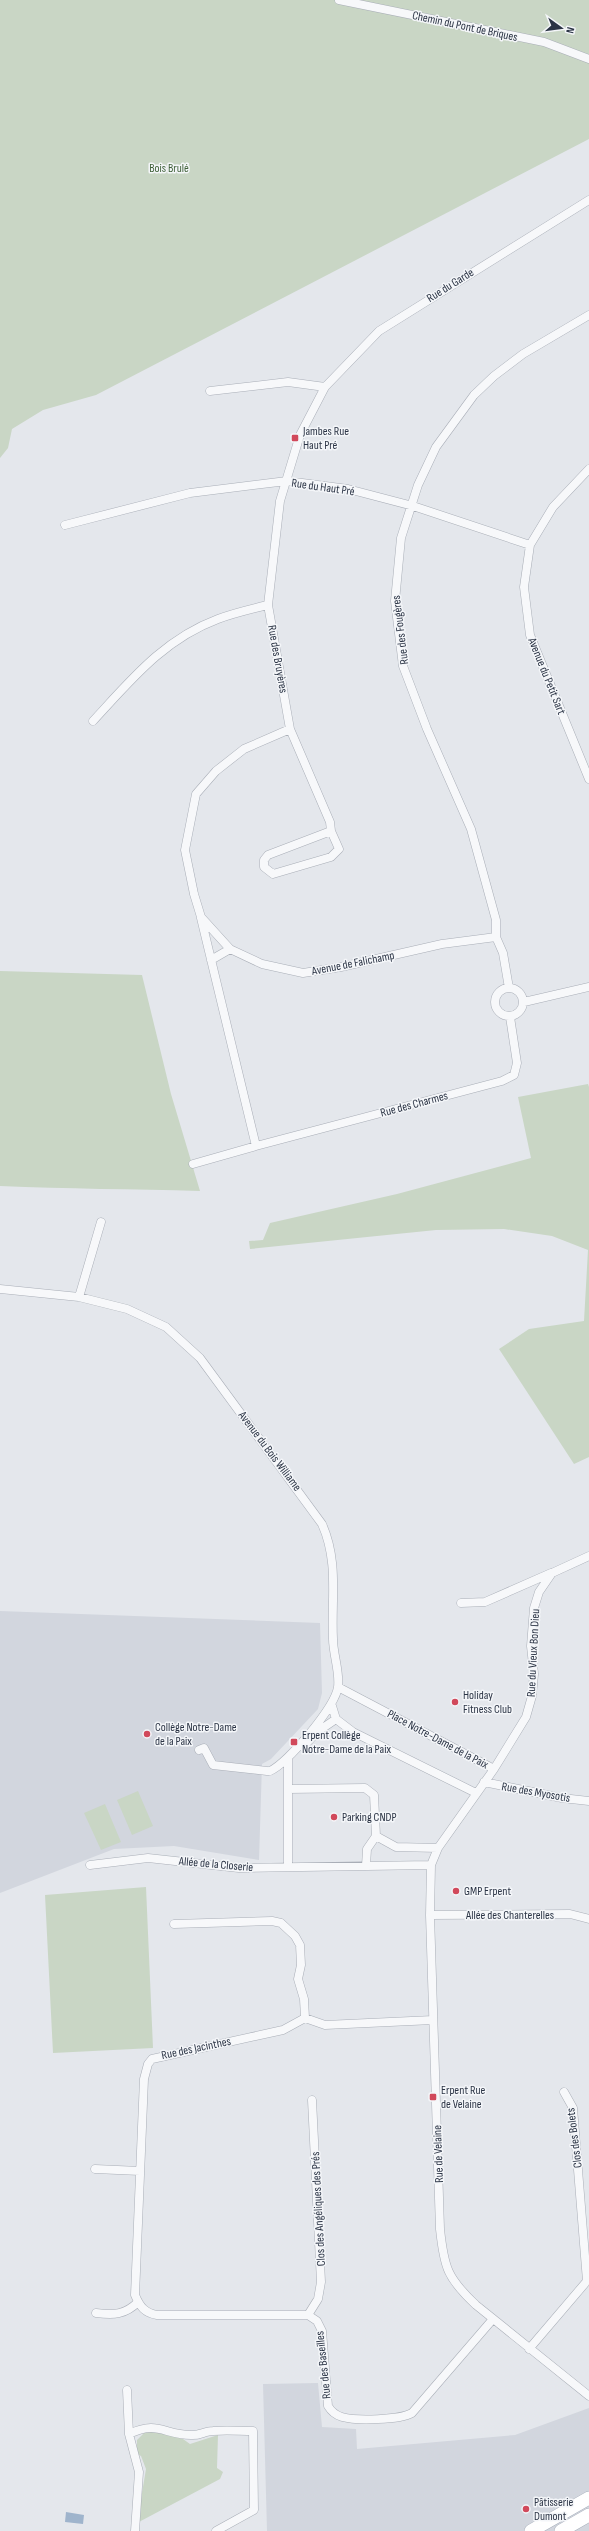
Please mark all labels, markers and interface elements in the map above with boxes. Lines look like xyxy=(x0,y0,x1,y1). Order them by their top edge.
street label: Chemin du Pont de Briques xyxy=(411,8,519,45)
north arrow xyxy=(541,8,581,48)
text: N xyxy=(563,26,577,35)
park label: Bois Brulé xyxy=(149,161,189,176)
street label: Rue du Garde xyxy=(424,265,477,306)
place label: Jambes Rue Haut Pré xyxy=(302,424,349,453)
marker: Jambes Rue Haut Pré xyxy=(290,433,300,443)
street label: Rue du Haut Pré xyxy=(290,476,356,499)
street label: Rue des Fougères xyxy=(389,594,412,665)
street label: Rue des Bruyères xyxy=(264,624,291,694)
street label: Avenue du Petit Sart xyxy=(524,635,569,717)
street label: Avenue de Falichamp xyxy=(310,948,396,979)
street label: Rue des Charmes xyxy=(379,1088,449,1121)
street label: Avenue du Bois Williame xyxy=(234,1408,305,1494)
street label: Rue du Vieux Bon Dieu xyxy=(524,1608,543,1698)
place label: Holiday Fitness Club xyxy=(463,1688,512,1717)
marker: Holiday Fitness Club xyxy=(450,1697,460,1707)
street label: Place Notre-Dame de la Paix xyxy=(385,1706,491,1773)
place label: Collège Notre-Dame de la Paix xyxy=(155,1720,237,1749)
place label: Erpent Collège Notre-Dame de la Paix xyxy=(302,1728,391,1757)
marker: Collège Notre-Dame de la Paix xyxy=(142,1729,152,1739)
marker: Erpent Collège Notre-Dame de la Paix xyxy=(289,1737,299,1747)
street label: Rue des Myosotis xyxy=(500,1779,571,1806)
place label: Parking CNDP xyxy=(342,1810,397,1825)
marker: Parking CNDP xyxy=(329,1812,339,1822)
street label: Allée de la Closerie xyxy=(177,1854,254,1875)
place label: GMP Erpent xyxy=(464,1884,512,1899)
marker: GMP Erpent xyxy=(451,1886,461,1896)
street label: Allée des Chanterelles xyxy=(465,1908,554,1923)
street label: Rue des Jacinthes xyxy=(160,2034,232,2063)
place label: Erpent Rue de Velaine xyxy=(441,2083,486,2112)
marker: Erpent Rue de Velaine xyxy=(428,2092,438,2102)
street label: Clos des Bolets xyxy=(563,2107,586,2169)
street label: Rue de Velaine xyxy=(430,2125,447,2183)
street label: Clos des Angéliques des Prés xyxy=(308,2151,329,2267)
street label: Rue des Baseilles xyxy=(312,2330,335,2400)
place label: Pâtisserie Dumont xyxy=(534,2495,573,2524)
marker: Pâtisserie Dumont xyxy=(521,2504,531,2514)

